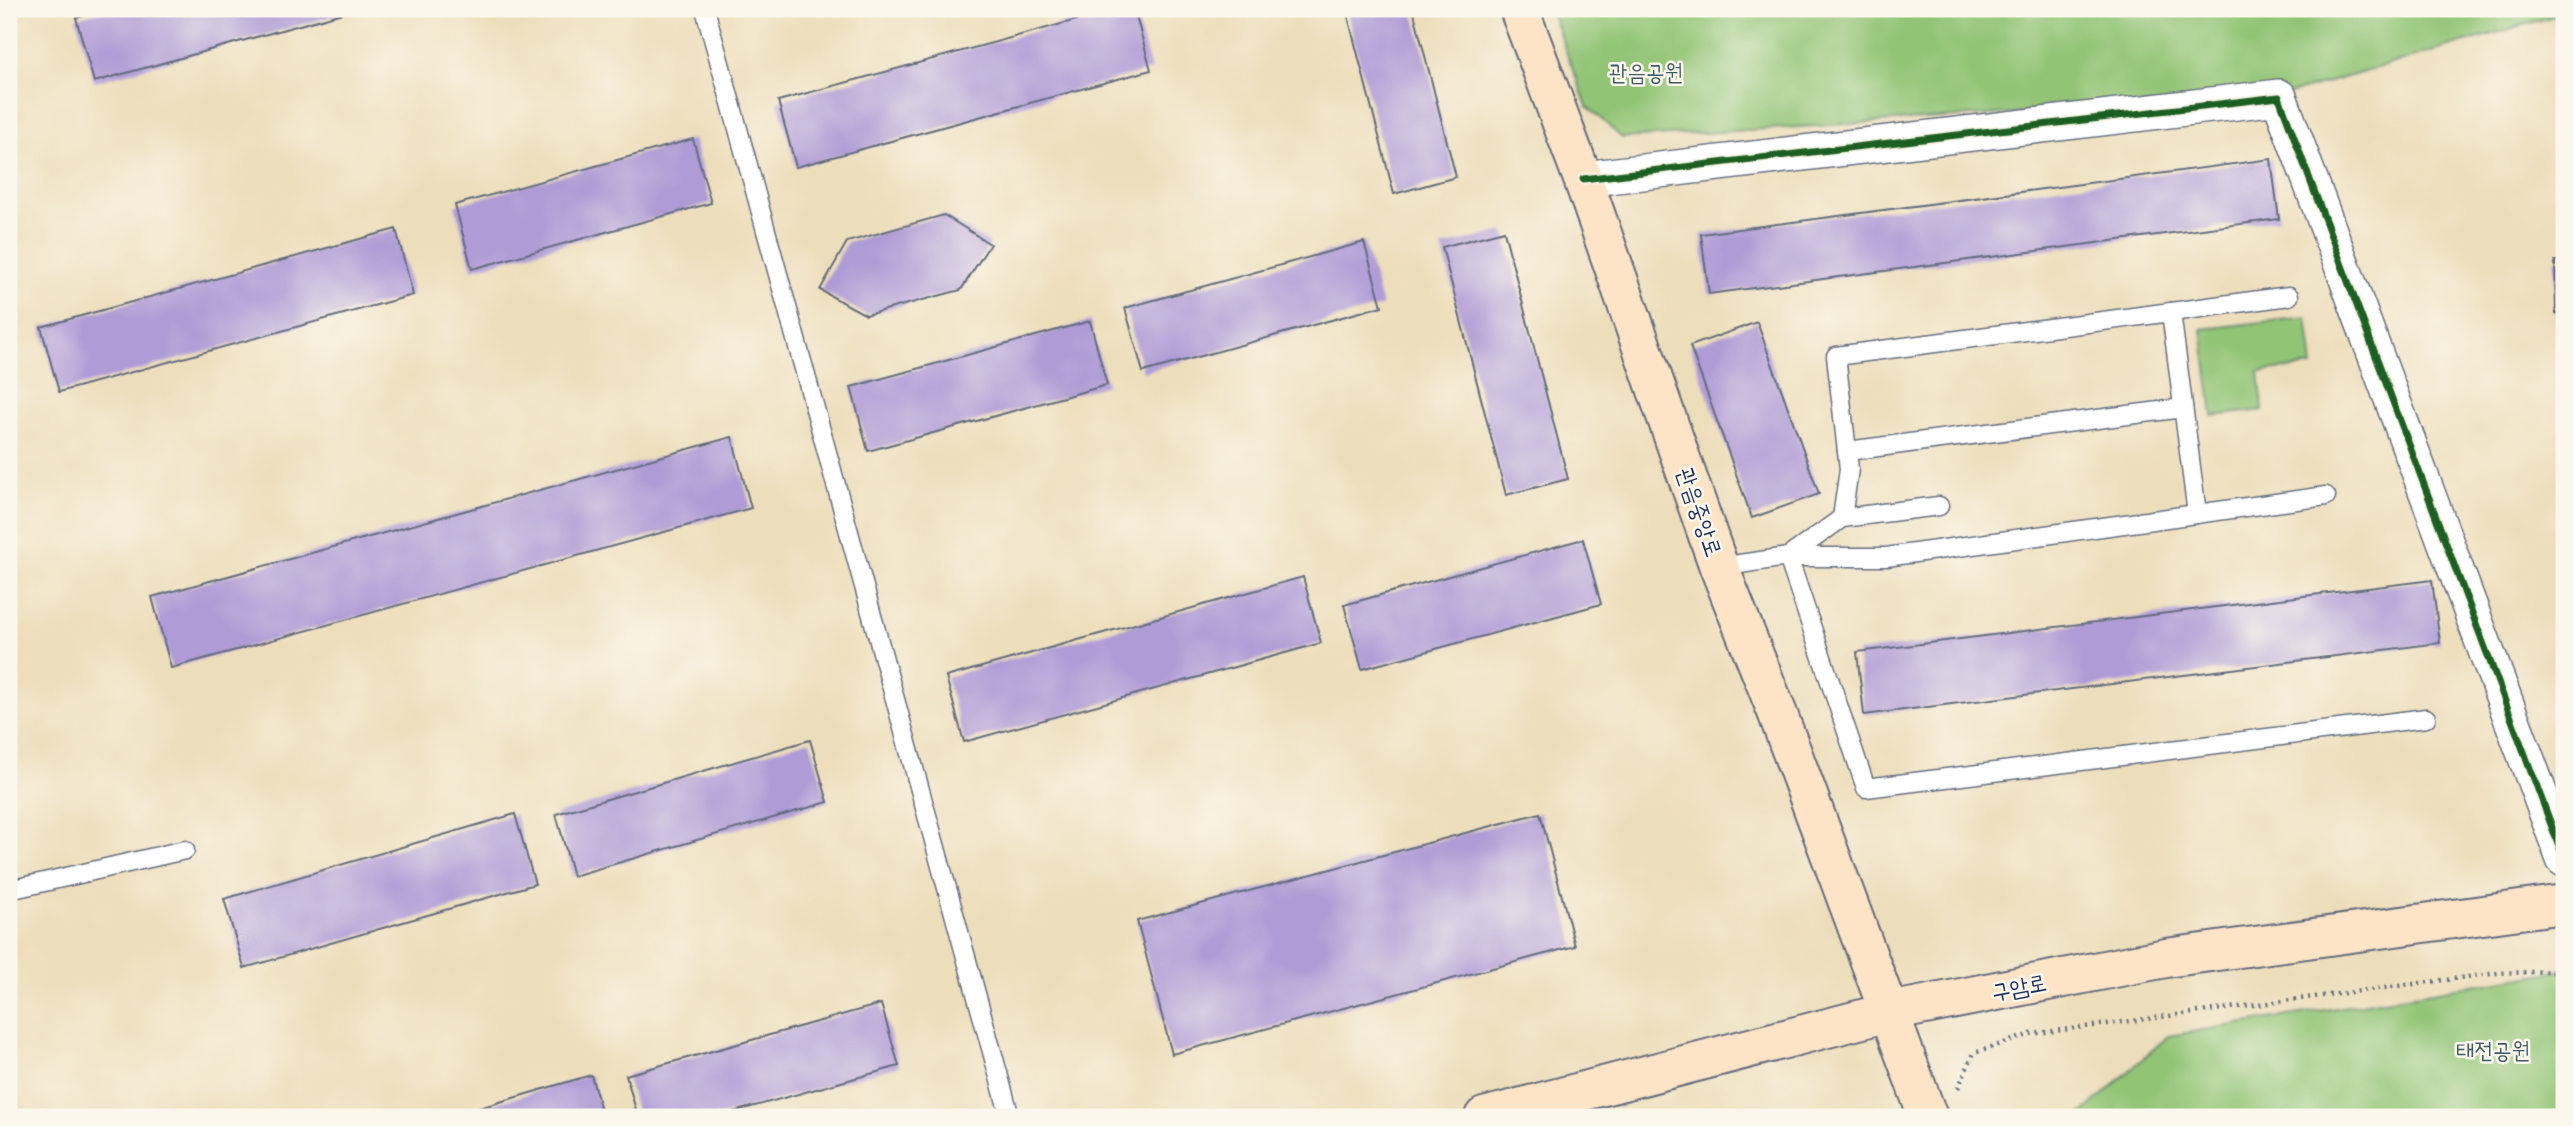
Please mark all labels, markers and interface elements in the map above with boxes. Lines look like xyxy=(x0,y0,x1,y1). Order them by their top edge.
park label: 관음공원 xyxy=(1609,57,1683,89)
street label: 관음중앙로 xyxy=(1669,463,1729,561)
street label: 구암로 xyxy=(1989,967,2049,1009)
park label: 태전공원 xyxy=(2456,1035,2530,1067)

